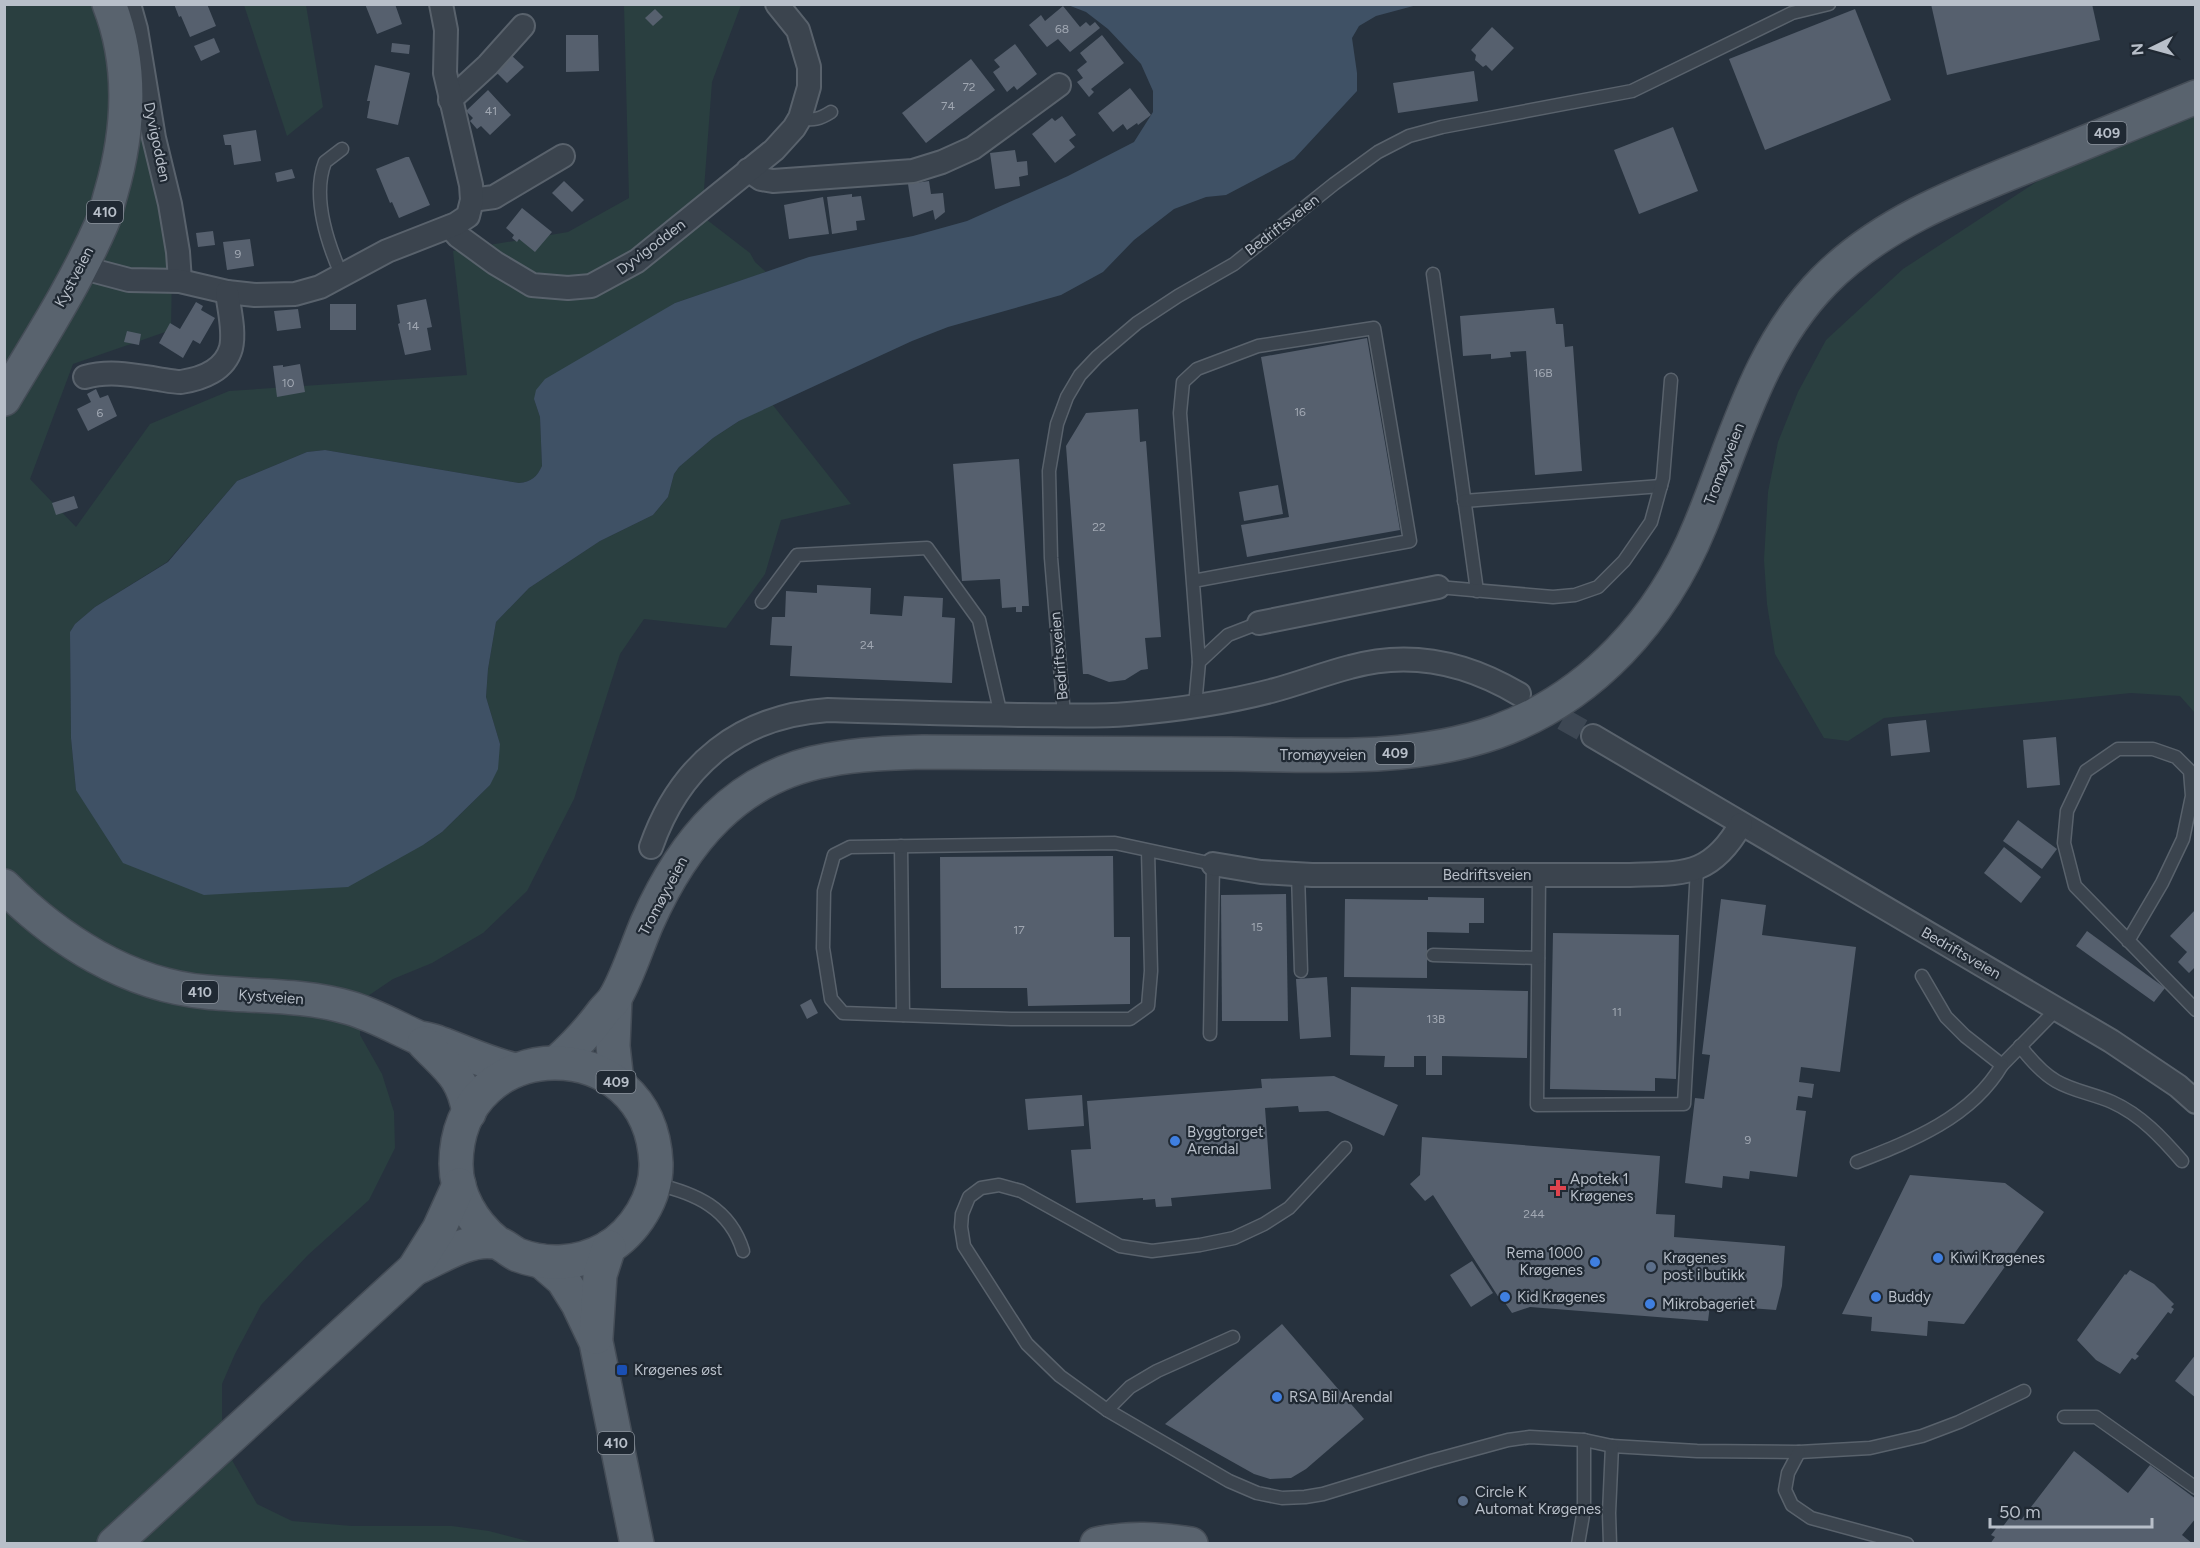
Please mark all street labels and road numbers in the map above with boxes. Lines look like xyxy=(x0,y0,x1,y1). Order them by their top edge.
street label: Dyvigodden xyxy=(140,100,174,184)
road number: 409 xyxy=(2088,122,2126,144)
street label: Bedriftsveien xyxy=(1241,191,1323,259)
road number: 410 xyxy=(87,201,123,223)
street label: Dyvigodden xyxy=(613,215,689,279)
street label: Kystveien xyxy=(51,244,97,310)
street label: Tromøyveien xyxy=(1700,420,1748,508)
street label: Bedriftsveien xyxy=(1046,611,1072,701)
road number: 409 xyxy=(1376,742,1414,764)
street label: Tromøyveien xyxy=(1280,746,1366,764)
street label: Tromøyveien xyxy=(635,854,691,938)
street label: Bedriftsveien xyxy=(1443,866,1531,884)
street label: Bedriftsveien xyxy=(1918,923,2004,983)
road number: 410 xyxy=(182,981,218,1003)
street label: Kystveien xyxy=(238,986,304,1008)
road number: 409 xyxy=(596,1071,636,1093)
road number: 410 xyxy=(598,1432,634,1454)

